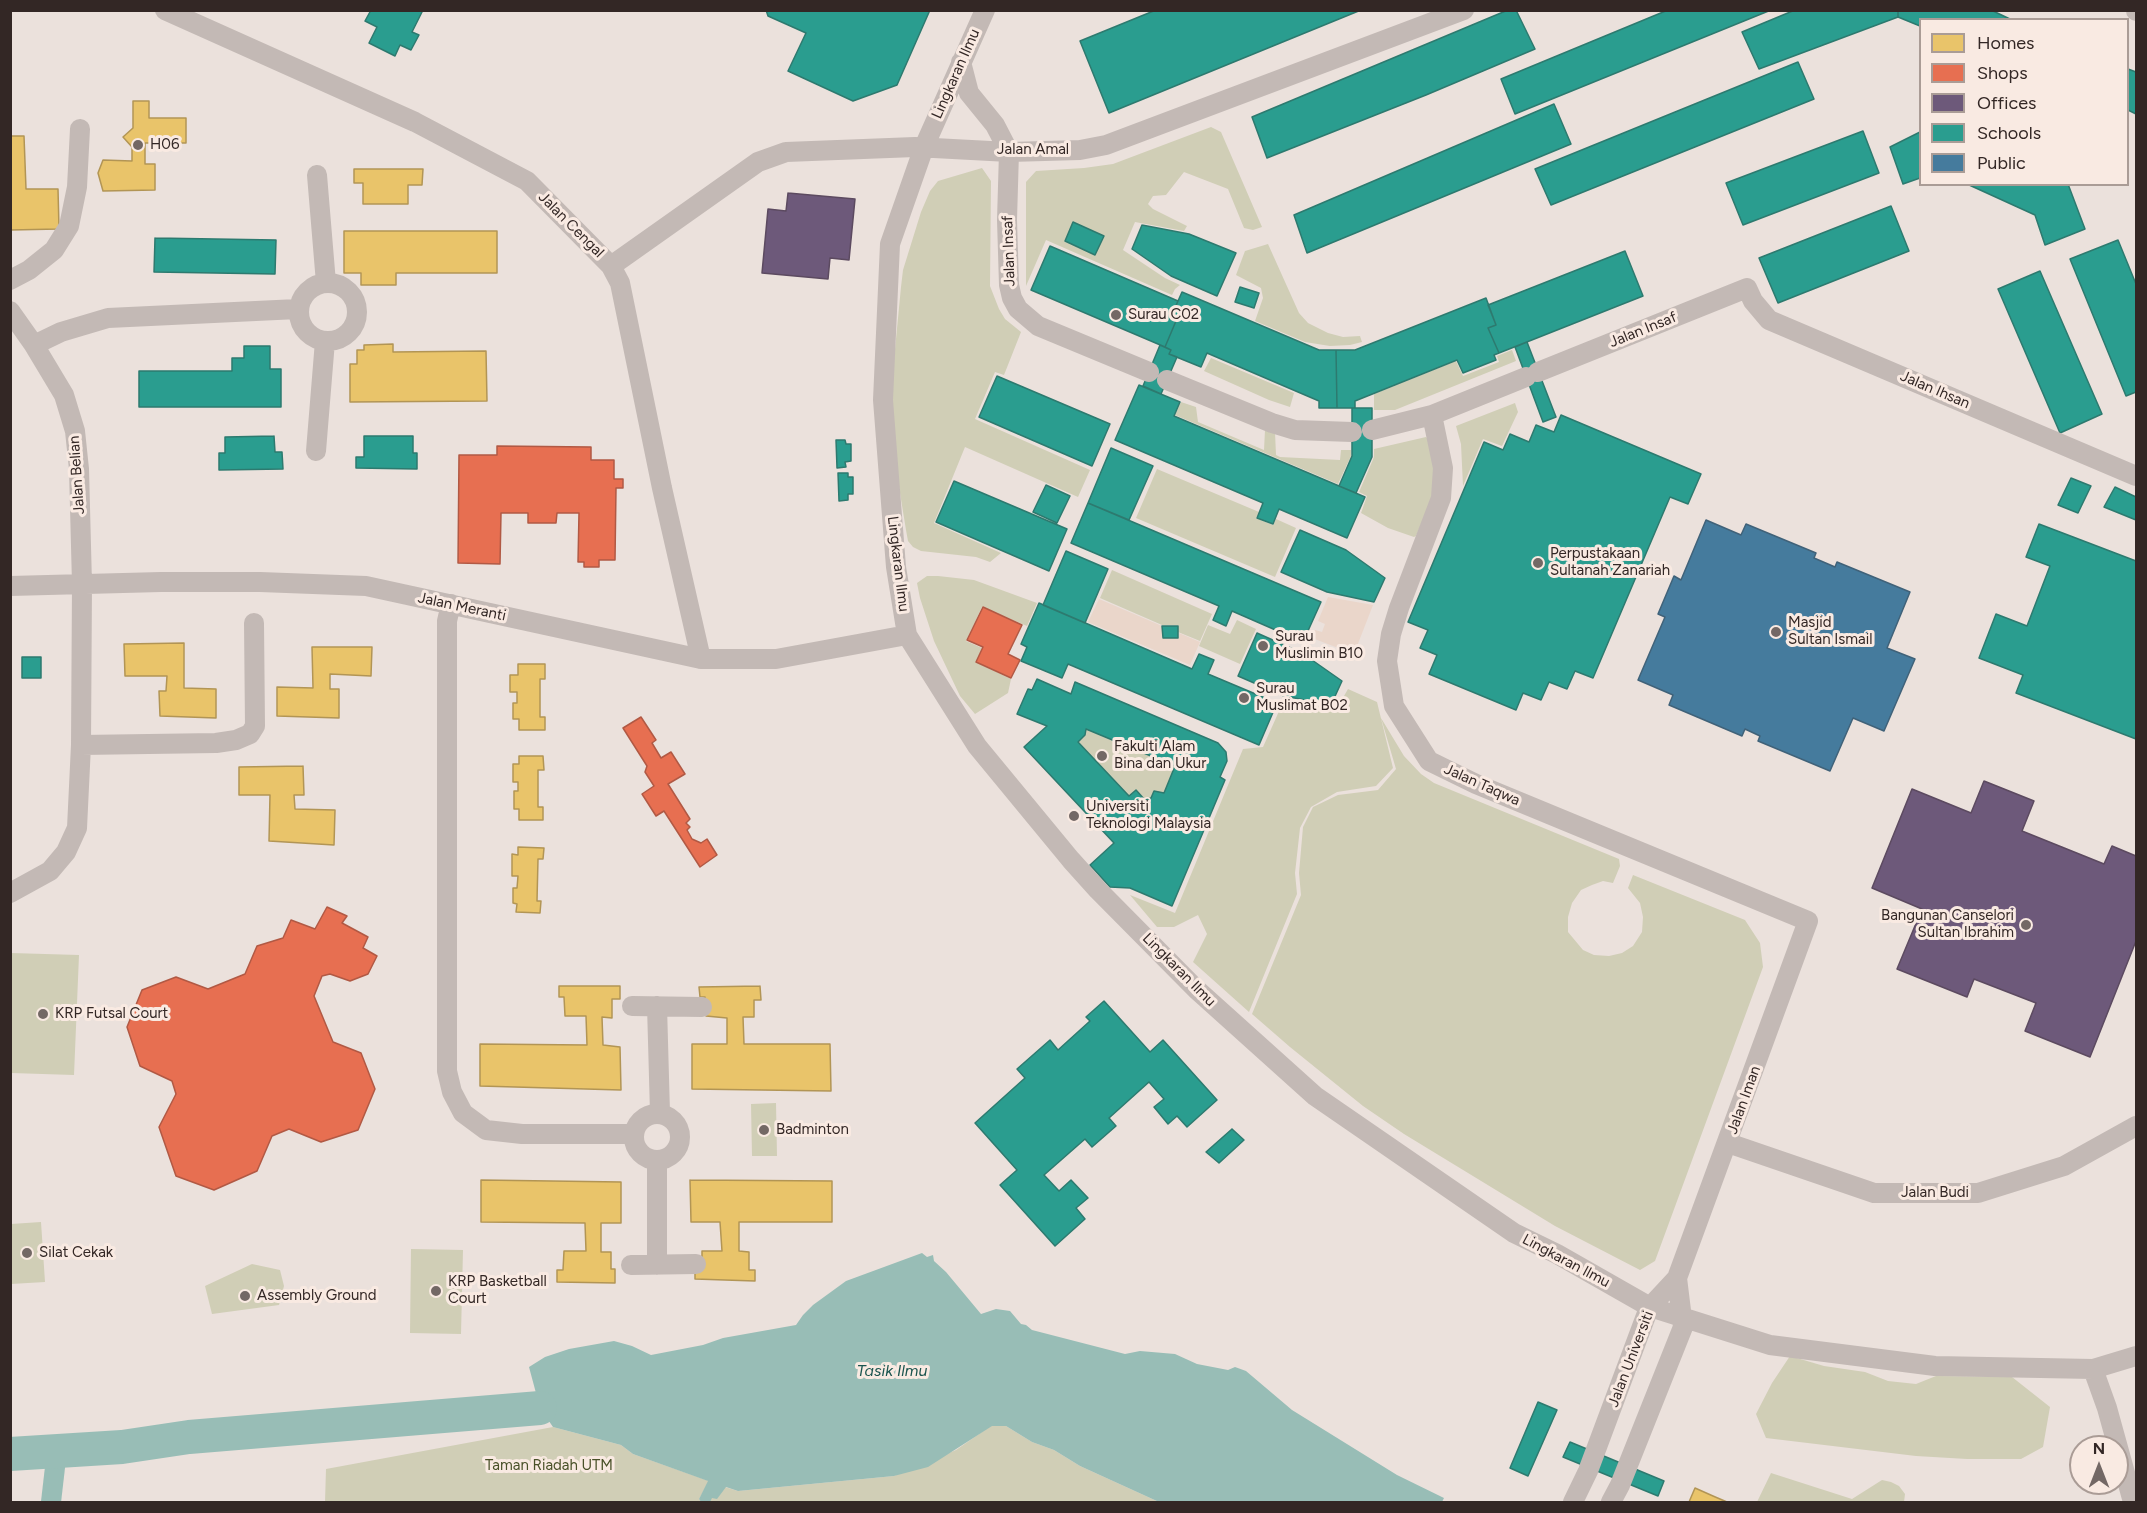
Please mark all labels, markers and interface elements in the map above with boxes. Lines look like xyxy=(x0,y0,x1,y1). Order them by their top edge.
legend xyxy=(1919,18,2129,186)
street label: Lingkaran Ilmu xyxy=(928,26,984,122)
text: Homes xyxy=(1977,32,2035,54)
text: Shops xyxy=(1977,62,2028,84)
text: Offices xyxy=(1977,92,2036,114)
text: Schools xyxy=(1977,122,2041,144)
place label: H06 xyxy=(150,136,179,154)
marker: H06 xyxy=(131,138,145,152)
street label: Jalan Amal xyxy=(997,141,1069,159)
text: Public xyxy=(1977,152,2026,174)
street label: Jalan Cengal xyxy=(534,188,608,262)
street label: Jalan Insaf xyxy=(999,215,1019,287)
place label: Surau C02 xyxy=(1128,306,1199,324)
marker: Surau C02 xyxy=(1109,308,1123,322)
street label: Jalan Insaf xyxy=(1607,308,1679,352)
street label: Jalan Ihsan xyxy=(1897,367,1973,413)
street label: Jalan Belian xyxy=(65,435,89,515)
street label: Lingkaran Ilmu xyxy=(883,515,913,613)
place label: Perpustakaan Sultanah Zanariah xyxy=(1550,545,1670,580)
marker: Perpustakaan Sultanah Zanariah xyxy=(1531,556,1545,570)
street label: Jalan Meranti xyxy=(416,589,508,625)
place label: Masjid Sultan Ismail xyxy=(1788,614,1872,649)
marker: Masjid Sultan Ismail xyxy=(1769,625,1783,639)
place label: Surau Muslimin B10 xyxy=(1275,628,1363,663)
marker: Surau Muslimin B10 xyxy=(1256,639,1270,653)
place label: Surau Muslimat B02 xyxy=(1256,680,1348,715)
marker: Surau Muslimat B02 xyxy=(1237,691,1251,705)
place label: Fakulti Alam Bina dan Ukur xyxy=(1114,738,1206,773)
marker: Fakulti Alam Bina dan Ukur xyxy=(1095,749,1109,763)
street label: Jalan Taqwa xyxy=(1441,760,1523,810)
place label: Universiti Teknologi Malaysia xyxy=(1086,798,1211,833)
marker: Universiti Teknologi Malaysia xyxy=(1067,809,1081,823)
place label: Bangunan Canselori Sultan Ibrahim xyxy=(1881,907,2014,942)
marker: Bangunan Canselori Sultan Ibrahim xyxy=(2019,918,2033,932)
street label: Lingkaran Ilmu xyxy=(1139,930,1219,1010)
place label: KRP Futsal Court xyxy=(55,1005,168,1023)
marker: KRP Futsal Court xyxy=(36,1007,50,1021)
street label: Jalan Iman xyxy=(1723,1063,1765,1137)
place label: Badminton xyxy=(776,1121,849,1139)
marker: Badminton xyxy=(757,1123,771,1137)
street label: Jalan Budi xyxy=(1901,1184,1969,1202)
street label: Lingkaran Ilmu xyxy=(1519,1230,1613,1292)
place label: Silat Cekak xyxy=(39,1244,113,1262)
marker: Silat Cekak xyxy=(20,1246,34,1260)
place label: KRP Basketball Court xyxy=(448,1273,547,1308)
marker: KRP Basketball Court xyxy=(429,1284,443,1298)
place label: Assembly Ground xyxy=(257,1287,376,1305)
marker: Assembly Ground xyxy=(238,1289,252,1303)
street label: Jalan Universiti xyxy=(1604,1308,1658,1410)
water label: Tasik Ilmu xyxy=(857,1361,927,1381)
north arrow xyxy=(2069,1435,2129,1495)
text: N xyxy=(2093,1439,2105,1458)
park label: Taman Riadah UTM xyxy=(485,1457,613,1475)

